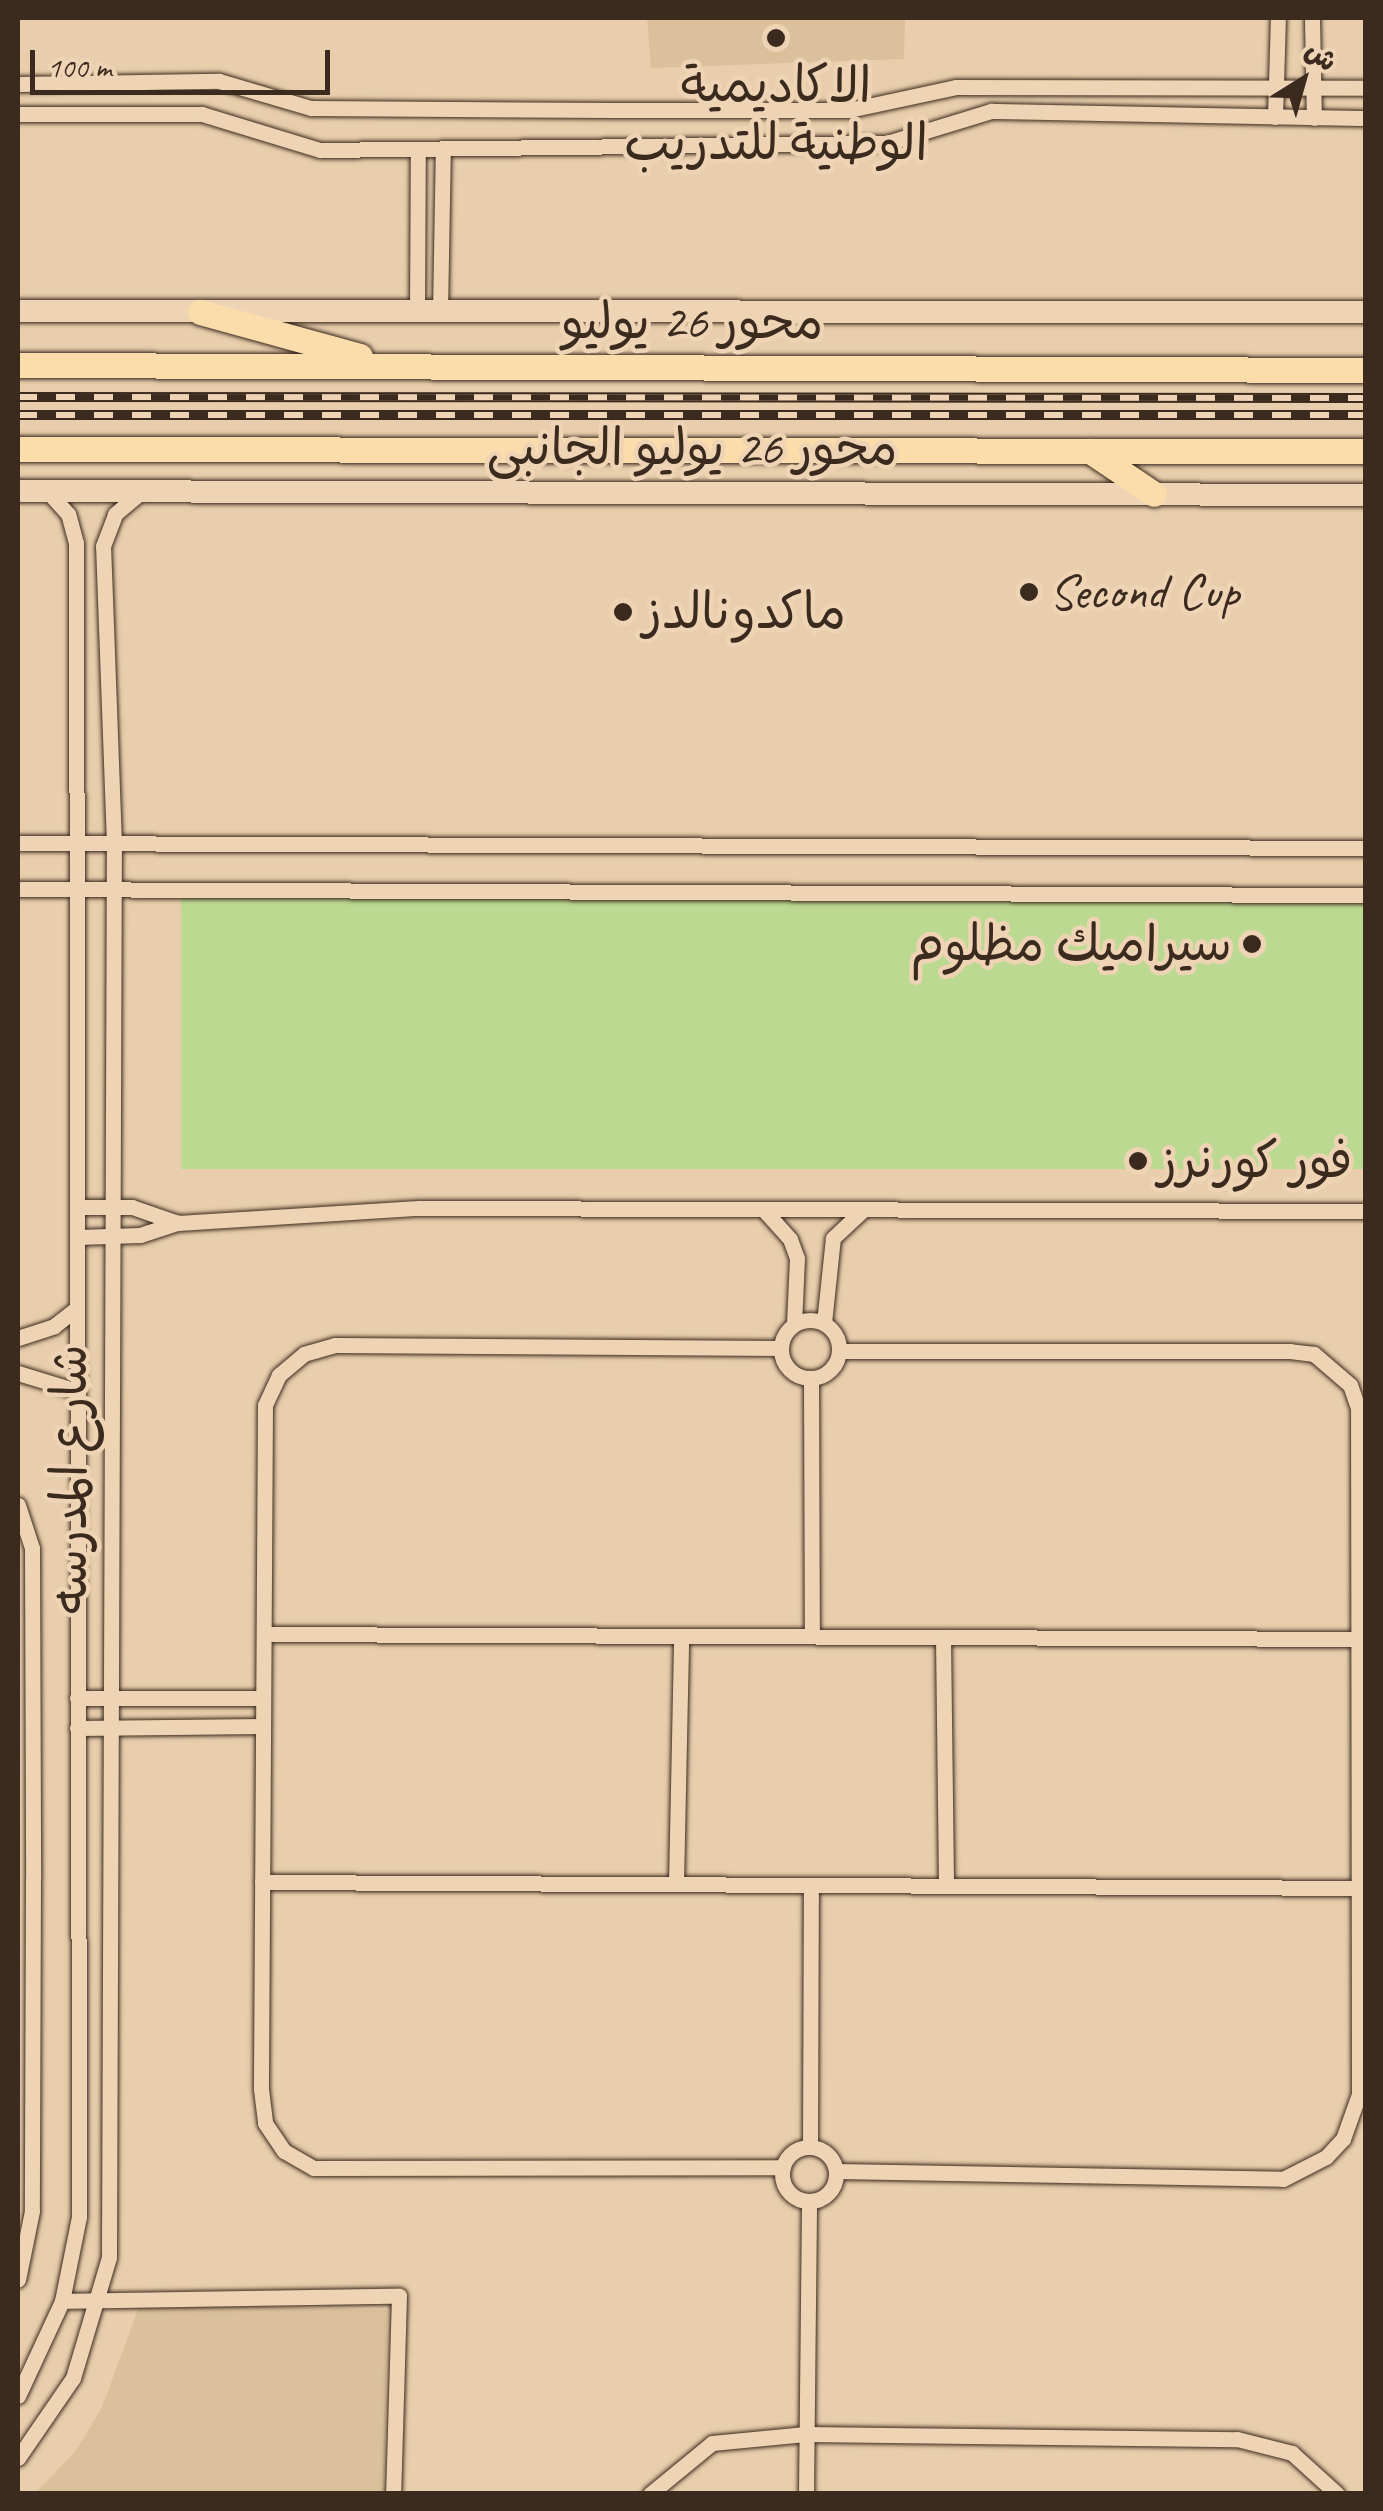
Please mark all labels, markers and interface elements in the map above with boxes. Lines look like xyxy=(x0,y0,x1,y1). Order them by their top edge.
marker: الاكاديمية الوطنية للتدريب xyxy=(765,27,787,49)
scale bar xyxy=(35,30,335,92)
north arrow xyxy=(1253,30,1353,130)
text: ش xyxy=(1299,32,1344,79)
text: 100 m xyxy=(47,48,112,86)
place label: الاكاديمية الوطنية للتدريب xyxy=(624,54,928,172)
street label: محور 26 يوليو xyxy=(561,292,823,352)
street label: محور 26 يوليو الجانبى xyxy=(486,418,898,478)
place label: Second Cup xyxy=(1049,562,1239,622)
marker: Second Cup xyxy=(1018,581,1040,603)
place label: ماكدونالدز xyxy=(643,582,846,642)
marker: ماكدونالدز xyxy=(612,601,634,623)
place label: سيراميك مظلوم xyxy=(910,914,1232,974)
marker: سيراميك مظلوم xyxy=(1241,933,1263,955)
place label: فور كورنرز xyxy=(1158,1131,1353,1191)
marker: فور كورنرز xyxy=(1127,1150,1149,1172)
street label: شارع المدرسه xyxy=(40,1344,100,1614)

